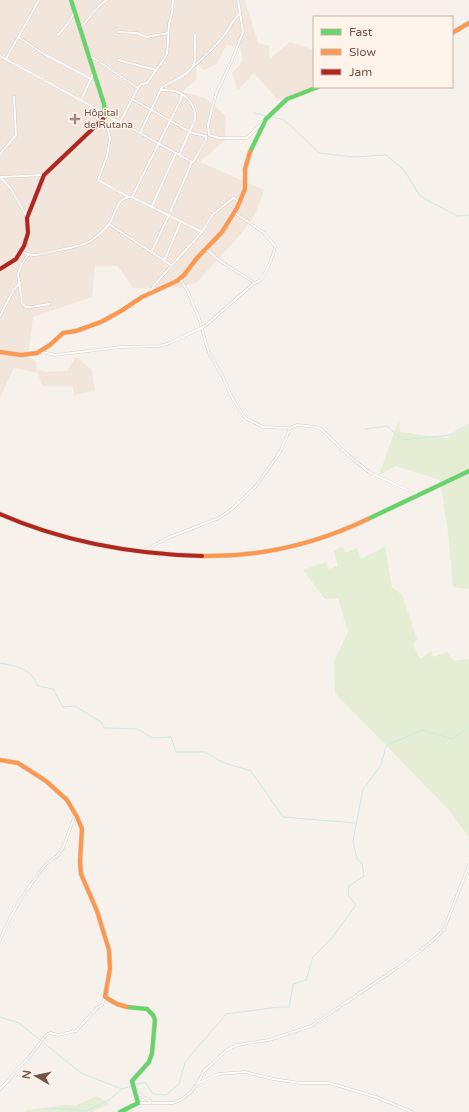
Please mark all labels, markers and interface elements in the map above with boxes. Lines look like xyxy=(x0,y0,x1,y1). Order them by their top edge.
legend xyxy=(313,16,453,88)
text: Fast xyxy=(349,25,373,39)
text: Slow xyxy=(349,45,376,59)
text: Jam xyxy=(349,65,372,79)
place label: Hôpital de Rutana xyxy=(84,107,133,131)
marker: Hôpital de Rutana xyxy=(69,113,81,125)
north arrow xyxy=(16,1056,56,1096)
text: N xyxy=(20,1069,34,1080)

